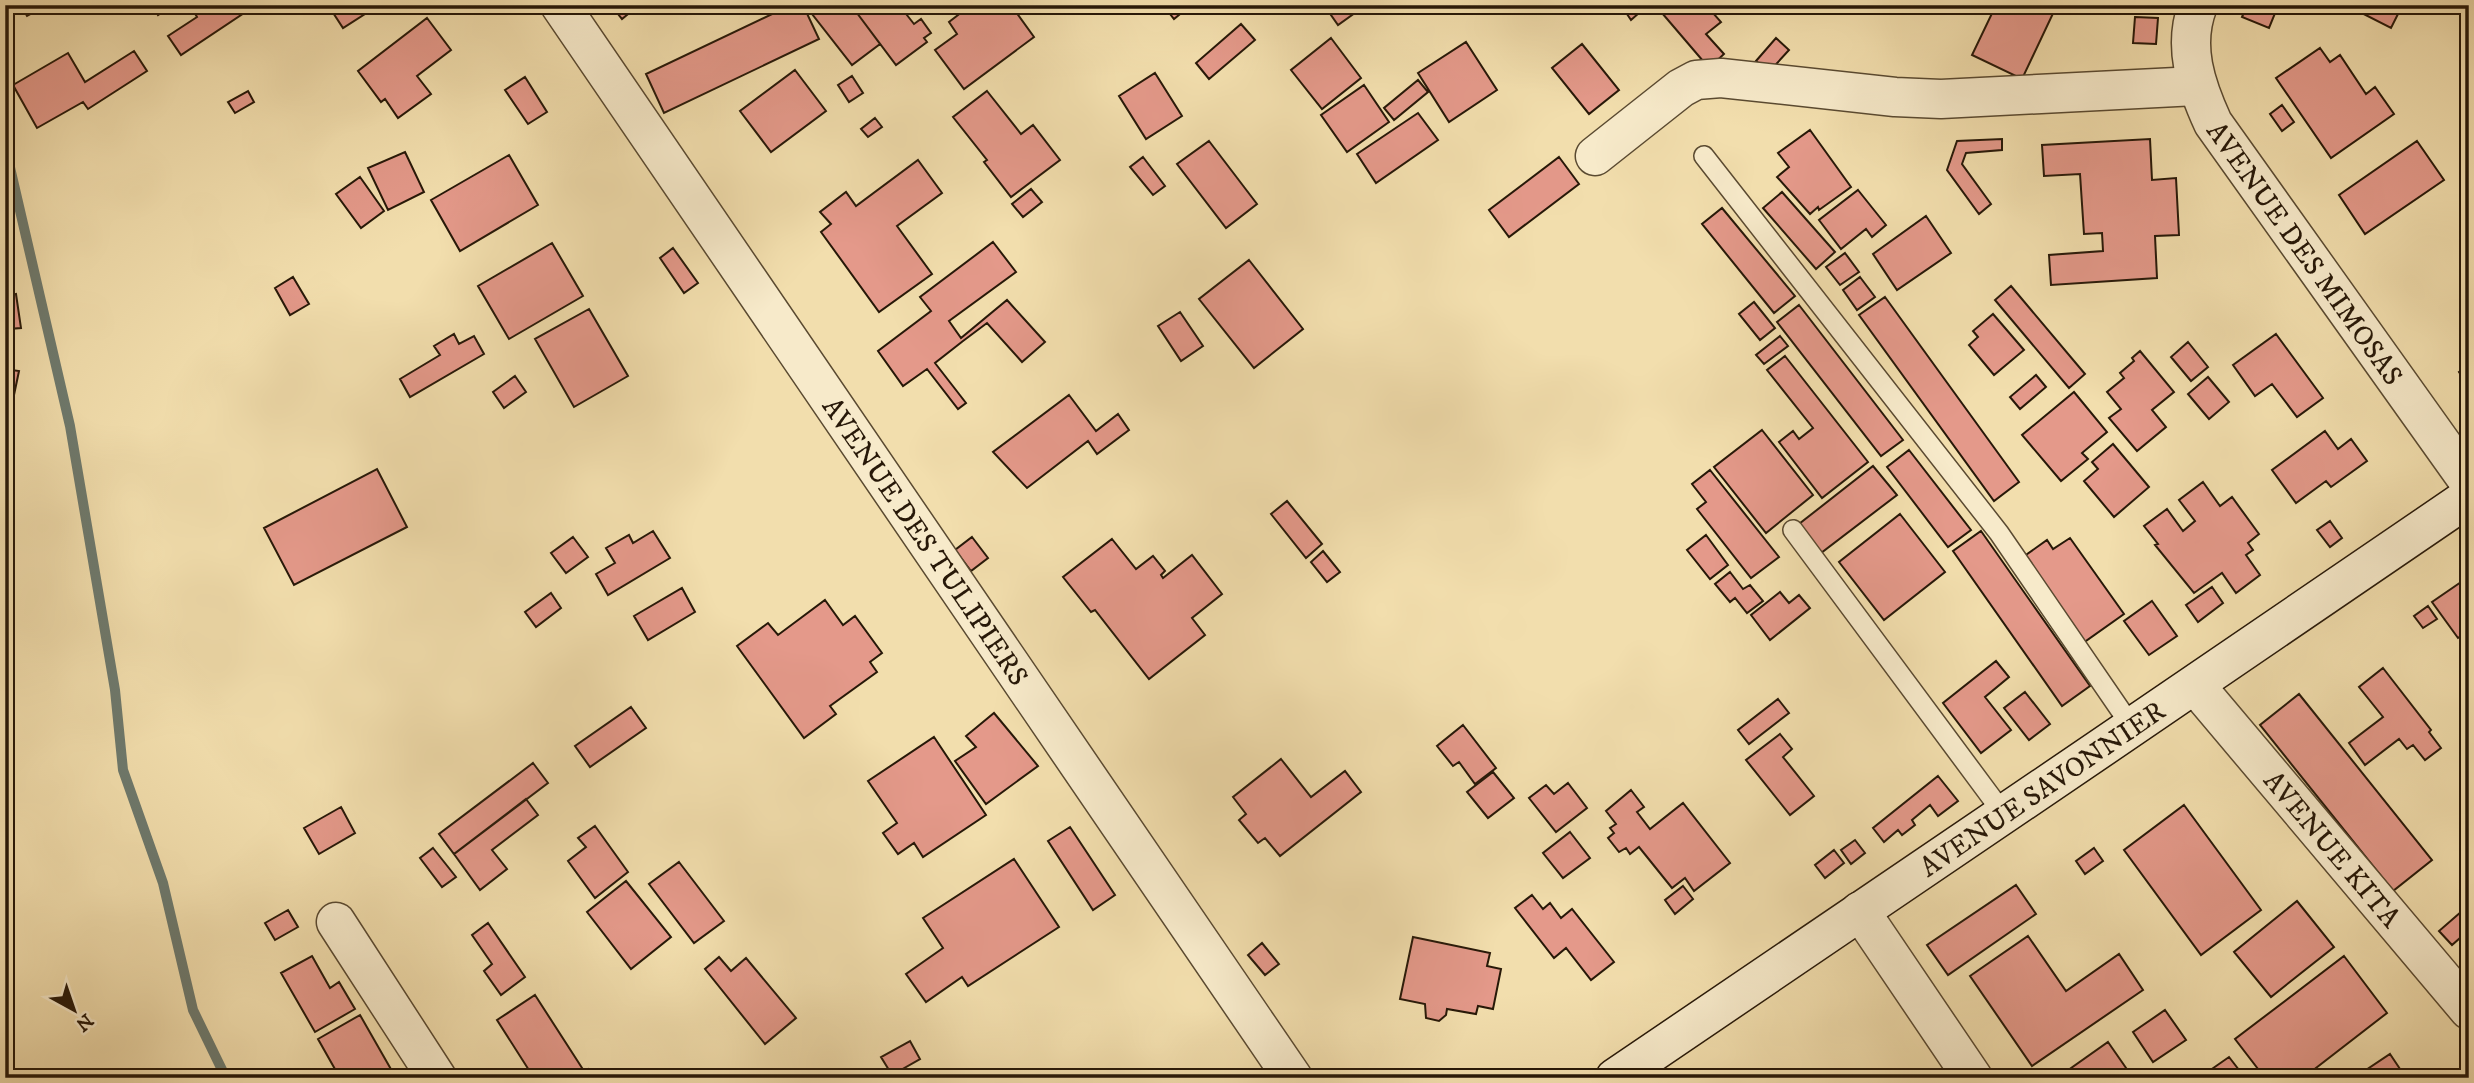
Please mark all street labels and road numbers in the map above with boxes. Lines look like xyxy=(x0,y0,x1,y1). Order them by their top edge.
street label: AVENUE DES MIMOSAS xyxy=(2199,115,2410,392)
street label: AVENUE DES TULIPIERS xyxy=(814,391,1036,693)
street label: AVENUE SAVONNIER xyxy=(1913,693,2173,885)
street label: AVENUE KITA xyxy=(2256,764,2409,936)

